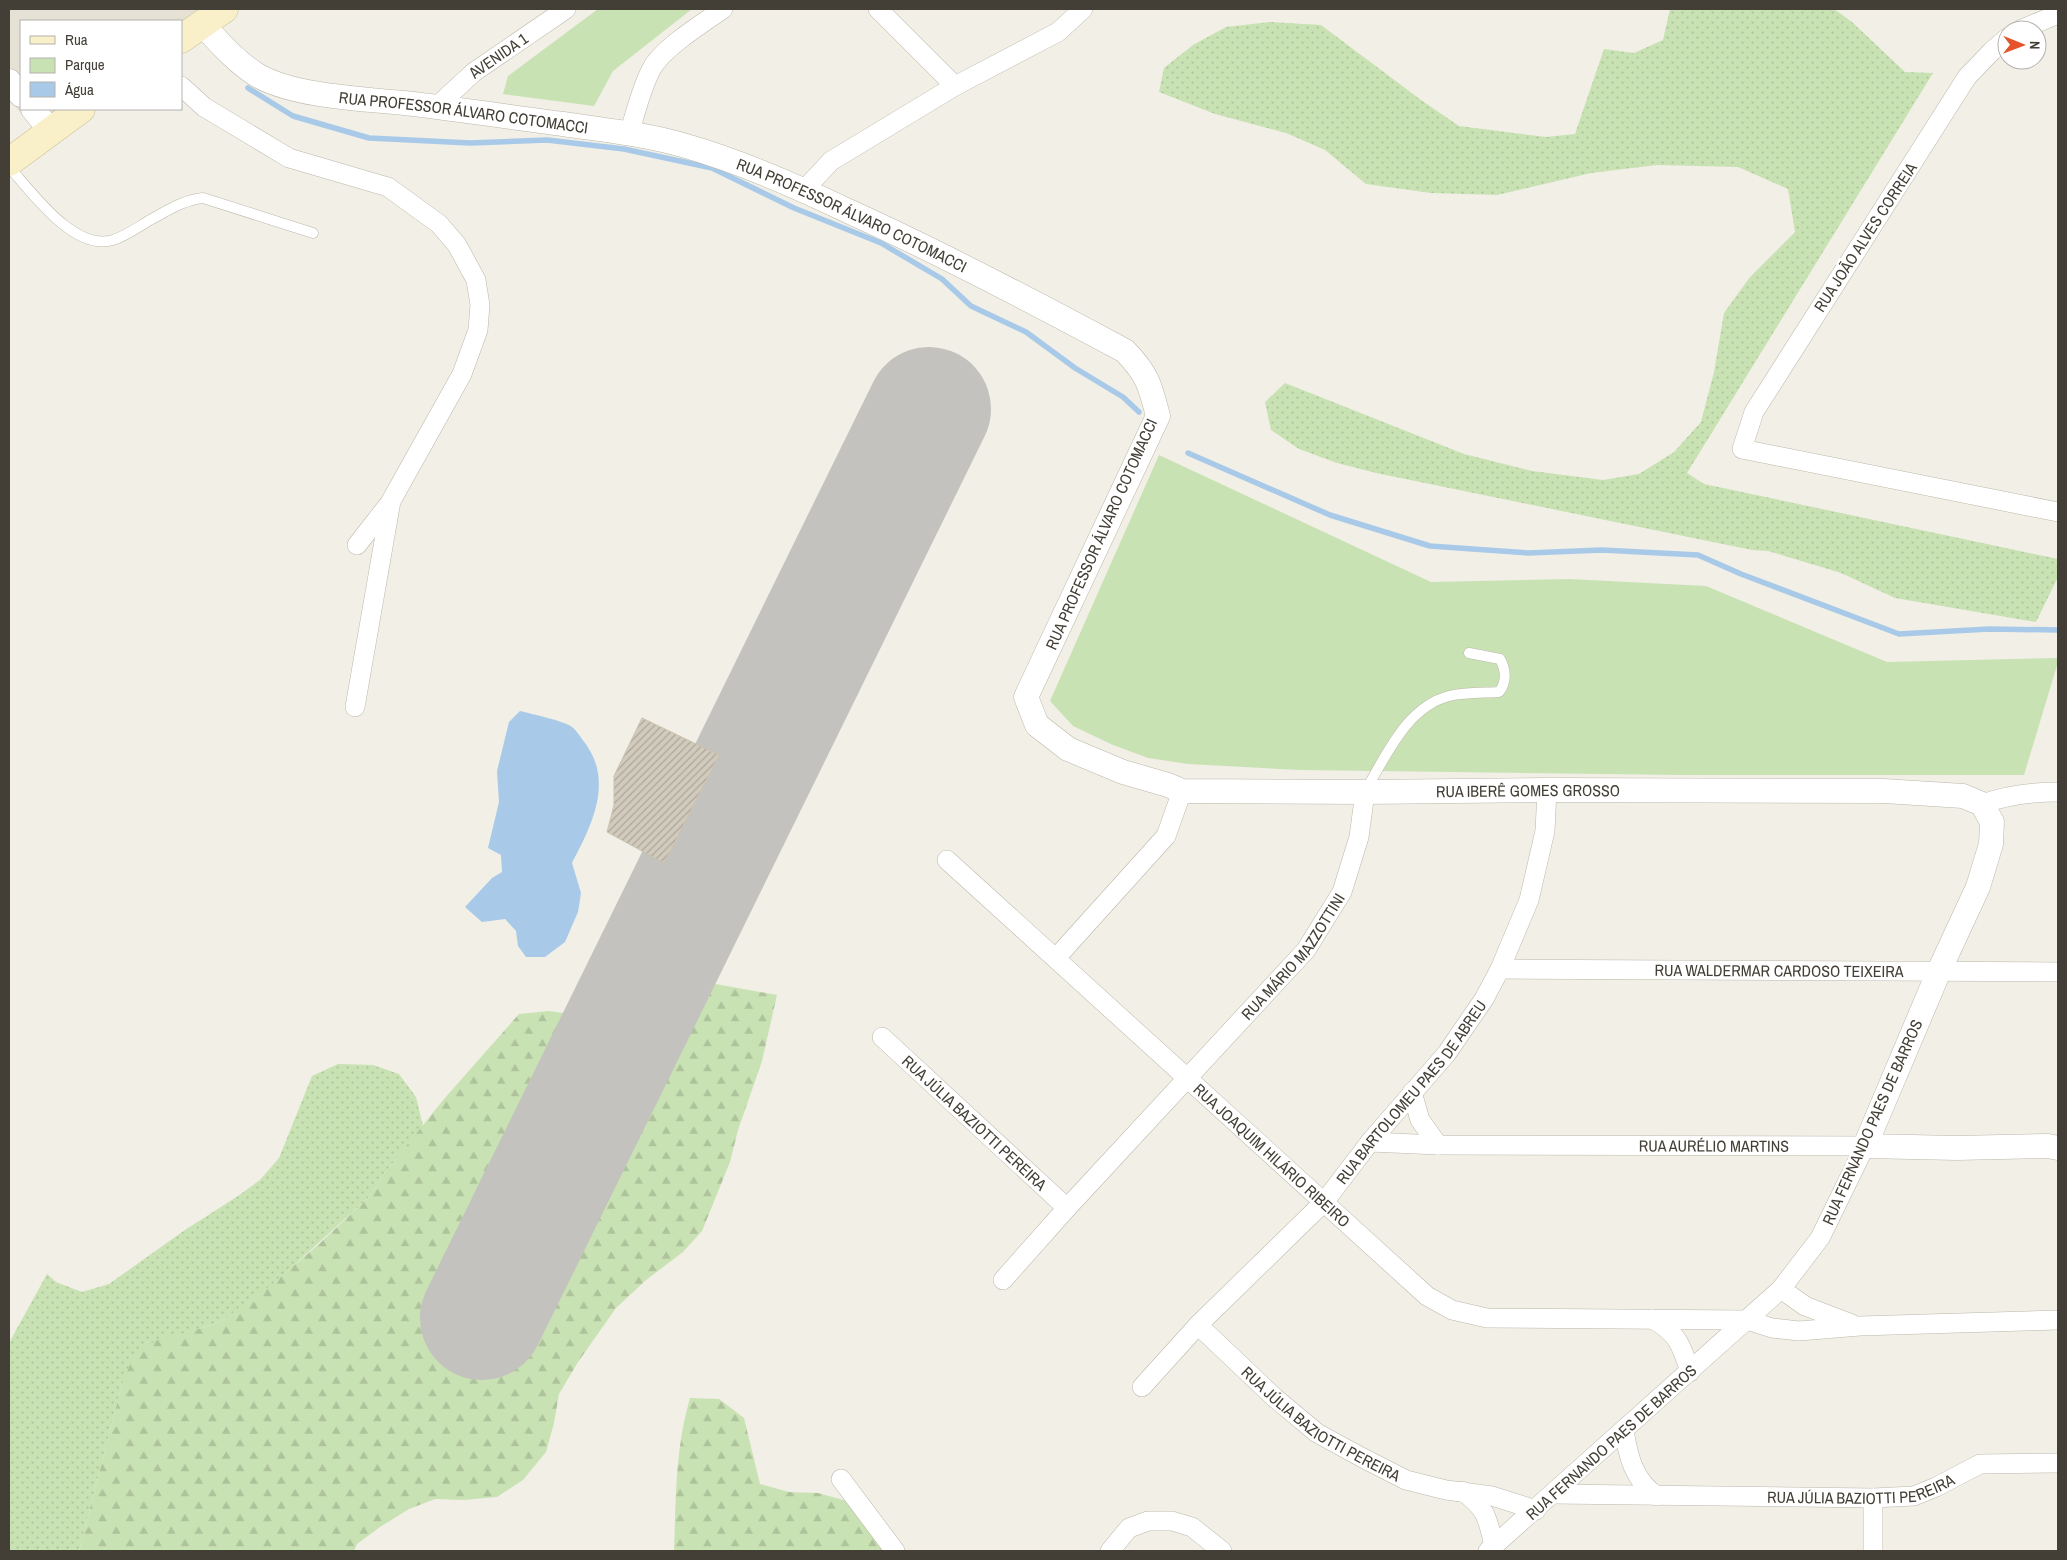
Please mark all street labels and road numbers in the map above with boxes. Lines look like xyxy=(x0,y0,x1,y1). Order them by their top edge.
street label: AVENIDA 1 xyxy=(463,27,533,84)
street label: RUA PROFESSOR ÁLVARO COTOMACCI xyxy=(338,86,590,138)
street label: RUA PROFESSOR ÁLVARO COTOMACCI xyxy=(734,153,971,277)
street label: RUA JOÃO ALVES CORREIA xyxy=(1808,158,1922,316)
street label: RUA PROFESSOR ÁLVARO COTOMACCI xyxy=(1040,415,1162,653)
street label: RUA IBERÊ GOMES GROSSO xyxy=(1436,779,1620,802)
street label: RUA MÁRIO MAZZOTTINI xyxy=(1236,889,1350,1024)
street label: RUA WALDERMAR CARDOSO TEIXEIRA xyxy=(1654,959,1904,982)
street label: RUA BARTOLOMEU PAES DE ABREU xyxy=(1331,996,1491,1189)
street label: RUA FERNANDO PAES DE BARROS xyxy=(1817,1016,1927,1228)
street label: RUA JÚLIA BAZIOTTI PEREIRA xyxy=(897,1050,1052,1195)
street label: RUA JOAQUIM HILÁRIO RIBEIRO xyxy=(1189,1078,1355,1232)
street label: RUA AURÉLIO MARTINS xyxy=(1639,1134,1789,1157)
street label: RUA FERNANDO PAES DE BARROS xyxy=(1521,1359,1701,1525)
street label: RUA JÚLIA BAZIOTTI PEREIRA xyxy=(1237,1361,1405,1486)
street label: RUA JÚLIA BAZIOTTI PEREIRA xyxy=(1767,1468,1958,1509)

